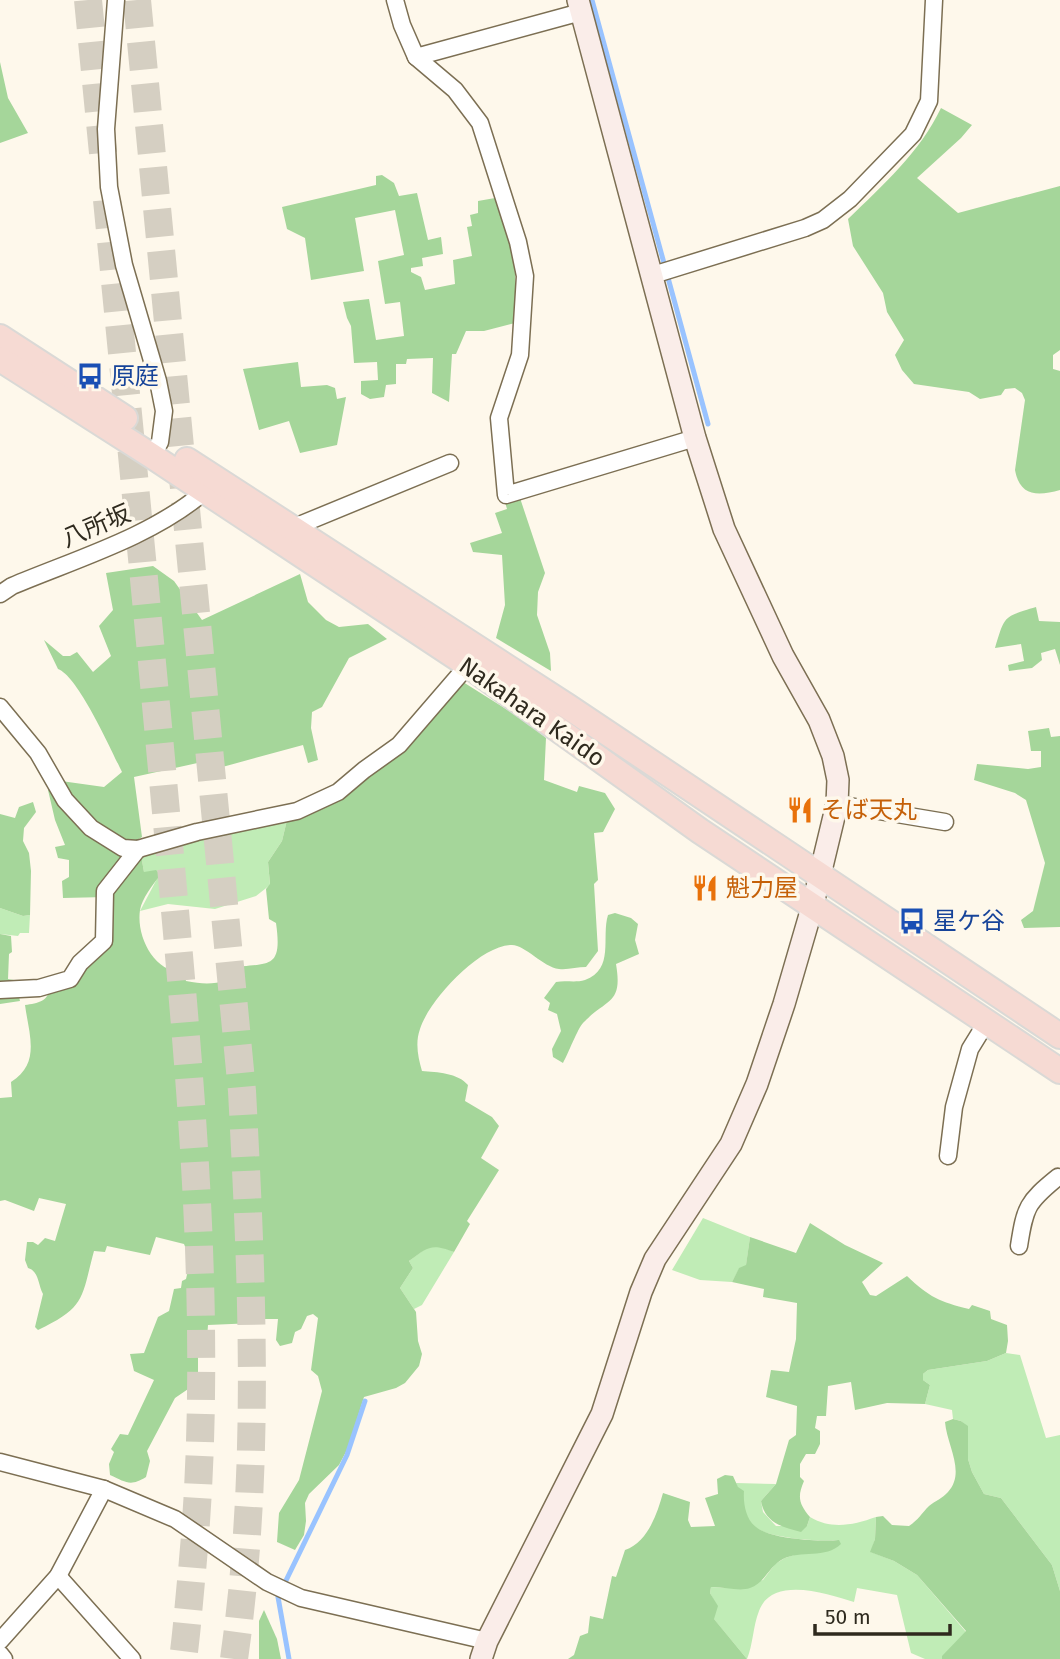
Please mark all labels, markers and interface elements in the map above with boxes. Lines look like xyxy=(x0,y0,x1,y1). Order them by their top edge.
bus stop icon: 原庭 xyxy=(75,361,105,391)
place label: 原庭 xyxy=(111,362,159,390)
street label: 八所坂 xyxy=(57,499,135,553)
street label: Nakahara Kaido xyxy=(454,651,610,773)
restaurant icon: そば天丸 xyxy=(785,795,815,825)
place label: そば天丸 xyxy=(821,796,917,824)
restaurant icon: 魁力屋 xyxy=(690,873,720,903)
place label: 魁力屋 xyxy=(726,874,798,902)
bus stop icon: 星ケ谷 xyxy=(897,906,927,936)
place label: 星ケ谷 xyxy=(933,907,1005,935)
scale bar xyxy=(815,1592,950,1636)
text: 50 m xyxy=(825,1604,871,1630)

